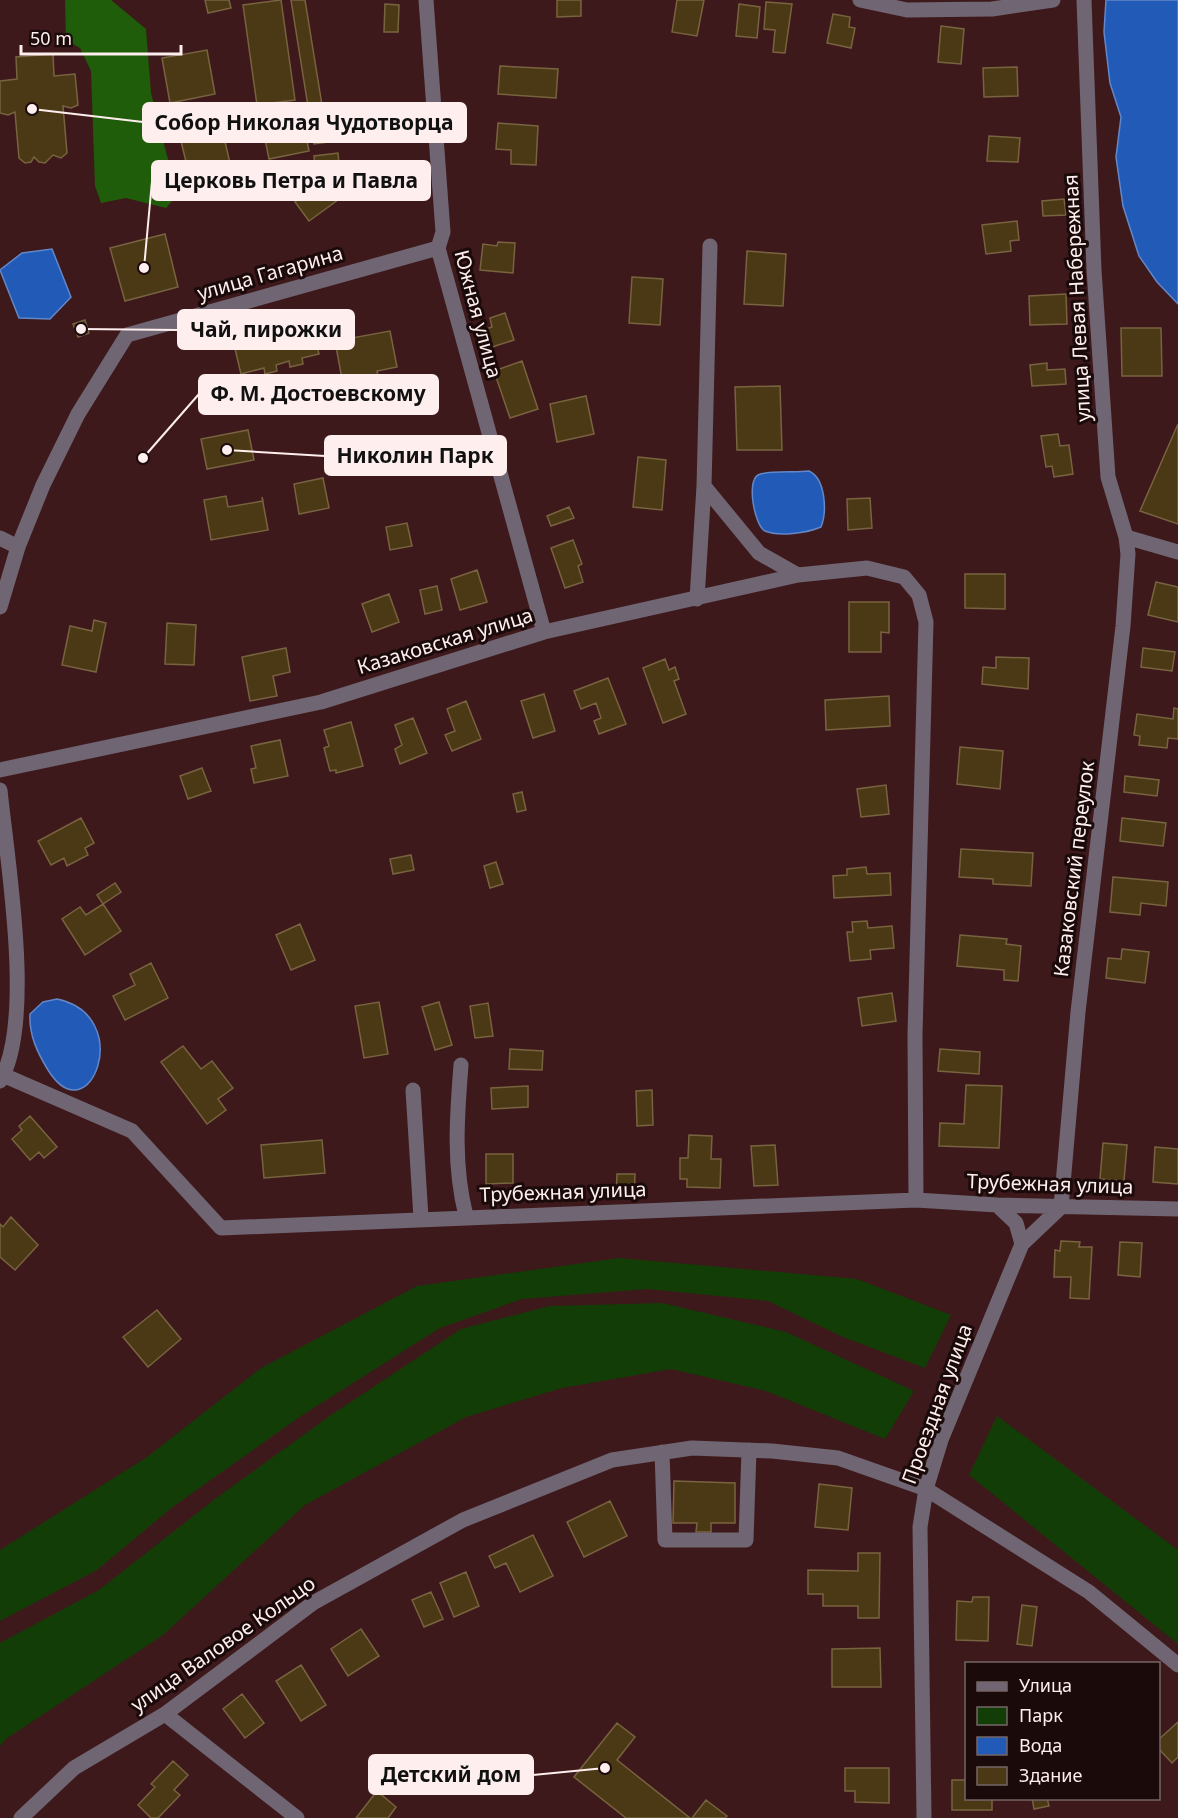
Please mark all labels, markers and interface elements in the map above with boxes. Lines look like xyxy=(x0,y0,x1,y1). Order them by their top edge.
scale bar xyxy=(21,18,182,56)
text: 50 m xyxy=(30,26,72,50)
callout: Собор Николая Чудотворца xyxy=(143,103,466,142)
text: Собор Николая Чудотворца xyxy=(154,108,454,136)
callout: Церковь Петра и Павла xyxy=(152,161,430,200)
text: Церковь Петра и Павла xyxy=(164,166,418,194)
street label: улица Левая Набережная xyxy=(1057,174,1096,423)
street label: улица Гагарина xyxy=(194,239,346,306)
street label: Южная улица xyxy=(448,247,509,381)
callout: Чай, пирожки xyxy=(178,310,354,349)
text: Чай, пирожки xyxy=(190,315,342,343)
callout: Ф. М. Достоевскому xyxy=(199,375,438,414)
text: Ф. М. Достоевскому xyxy=(210,379,426,407)
callout: Николин Парк xyxy=(325,436,506,475)
text: Николин Парк xyxy=(336,441,494,469)
street label: Казаковская улица xyxy=(354,601,536,680)
street label: Казаковский переулок xyxy=(1047,759,1100,978)
street label: Трубежная улица xyxy=(966,1167,1134,1200)
street label: Трубежная улица xyxy=(479,1175,647,1208)
street label: Проездная улица xyxy=(895,1320,978,1488)
street label: улица Валовое Кольцо xyxy=(125,1570,320,1718)
legend xyxy=(965,1662,1160,1800)
text: Улица xyxy=(1019,1673,1072,1697)
text: Парк xyxy=(1019,1703,1063,1727)
text: Вода xyxy=(1019,1733,1062,1757)
callout: Детский дом xyxy=(369,1755,533,1794)
text: Детский дом xyxy=(381,1760,521,1788)
text: Здание xyxy=(1019,1763,1083,1787)

